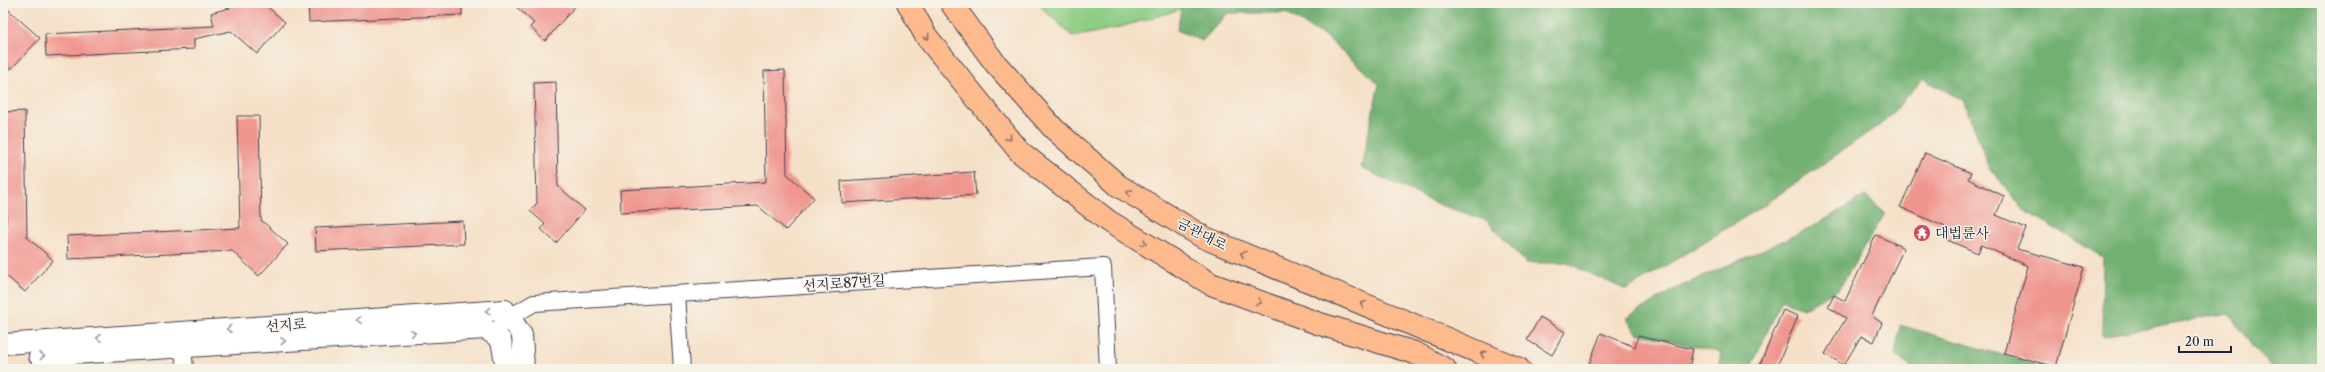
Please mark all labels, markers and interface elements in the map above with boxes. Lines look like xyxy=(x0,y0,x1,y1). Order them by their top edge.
one-way arrow xyxy=(922,33,930,40)
one-way arrow xyxy=(1004,134,1011,141)
one-way arrow xyxy=(1126,190,1133,197)
street label: 금관대로 xyxy=(1174,214,1231,255)
temple icon: 대법륜사 xyxy=(1912,223,1932,243)
place label: 대법륜사 xyxy=(1935,224,1990,242)
one-way arrow xyxy=(1140,238,1147,246)
one-way arrow xyxy=(1240,251,1248,259)
street label: 선지로87번길 xyxy=(802,271,886,295)
one-way arrow xyxy=(1256,297,1263,306)
one-way arrow xyxy=(1360,301,1368,309)
one-way arrow xyxy=(485,307,491,316)
street label: 선지로 xyxy=(265,315,307,335)
one-way arrow xyxy=(355,316,362,325)
one-way arrow xyxy=(226,325,232,333)
scale bar xyxy=(2179,328,2231,354)
one-way arrow xyxy=(410,329,416,337)
one-way arrow xyxy=(96,333,102,342)
text: 20 m xyxy=(2185,334,2214,349)
one-way arrow xyxy=(280,336,286,345)
one-way arrow xyxy=(39,351,45,360)
one-way arrow xyxy=(1480,351,1488,359)

